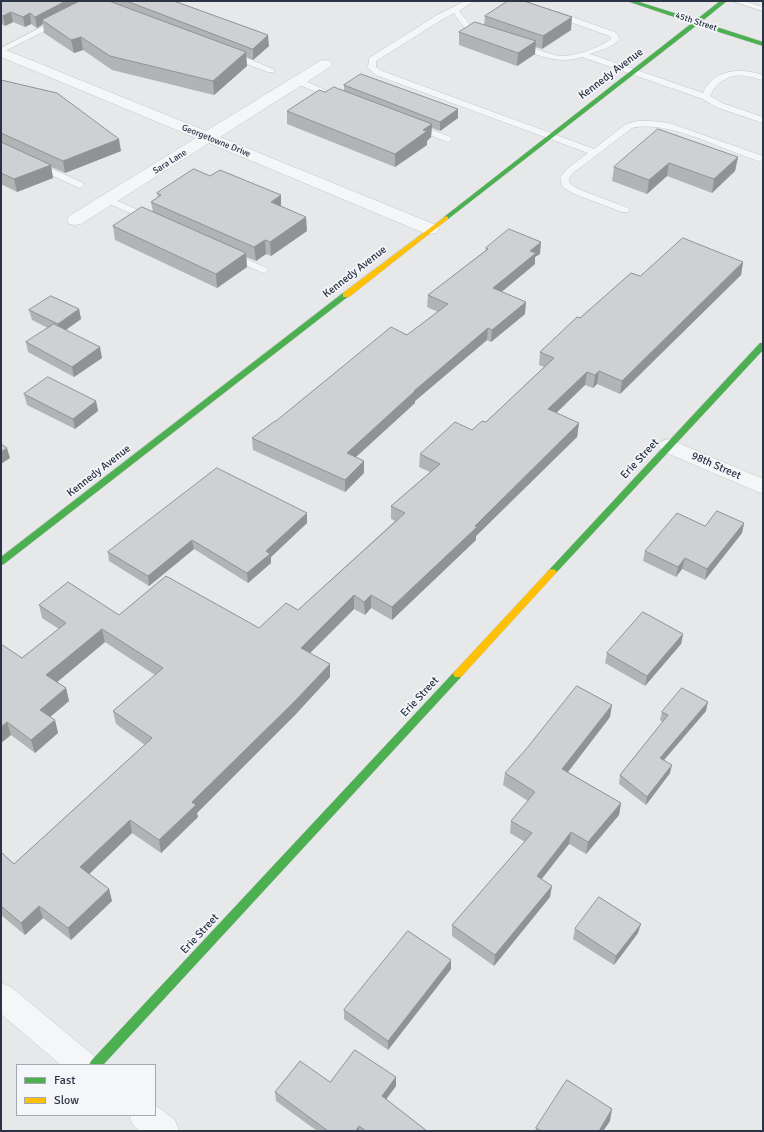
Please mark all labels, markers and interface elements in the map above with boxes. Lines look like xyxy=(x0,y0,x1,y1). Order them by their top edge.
street label: 45th Street xyxy=(674,10,718,34)
street label: Kennedy Avenue xyxy=(576,46,646,102)
street label: Georgetowne Drive xyxy=(180,122,252,160)
street label: Sara Lane xyxy=(151,147,189,177)
street label: Kennedy Avenue xyxy=(321,243,389,301)
street label: Erie Street xyxy=(618,436,662,482)
street label: Kennedy Avenue xyxy=(65,442,133,500)
street label: 98th Street xyxy=(689,449,743,483)
street label: Erie Street xyxy=(398,674,442,720)
street label: Erie Street xyxy=(178,911,222,957)
legend xyxy=(16,1064,156,1116)
text: Fast xyxy=(54,1073,75,1088)
text: Slow xyxy=(54,1093,79,1108)

